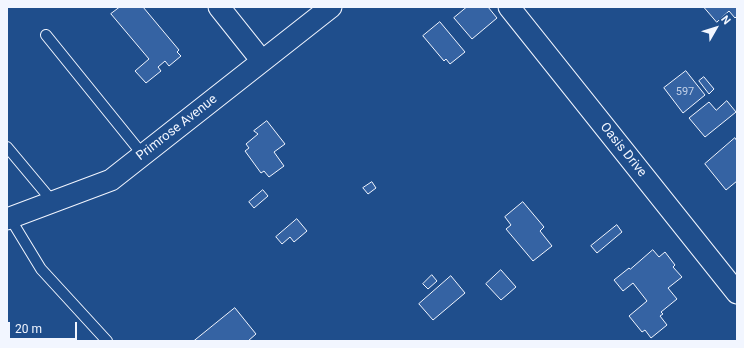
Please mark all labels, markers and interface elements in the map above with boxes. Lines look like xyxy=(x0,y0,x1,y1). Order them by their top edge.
north arrow xyxy=(696,8,736,48)
text: N xyxy=(718,13,733,27)
house number: 597 xyxy=(676,85,694,99)
street label: Primrose Avenue xyxy=(134,92,220,164)
street label: Oasis Drive xyxy=(596,120,650,180)
scale bar xyxy=(10,314,79,340)
text: 20 m xyxy=(15,322,42,336)

